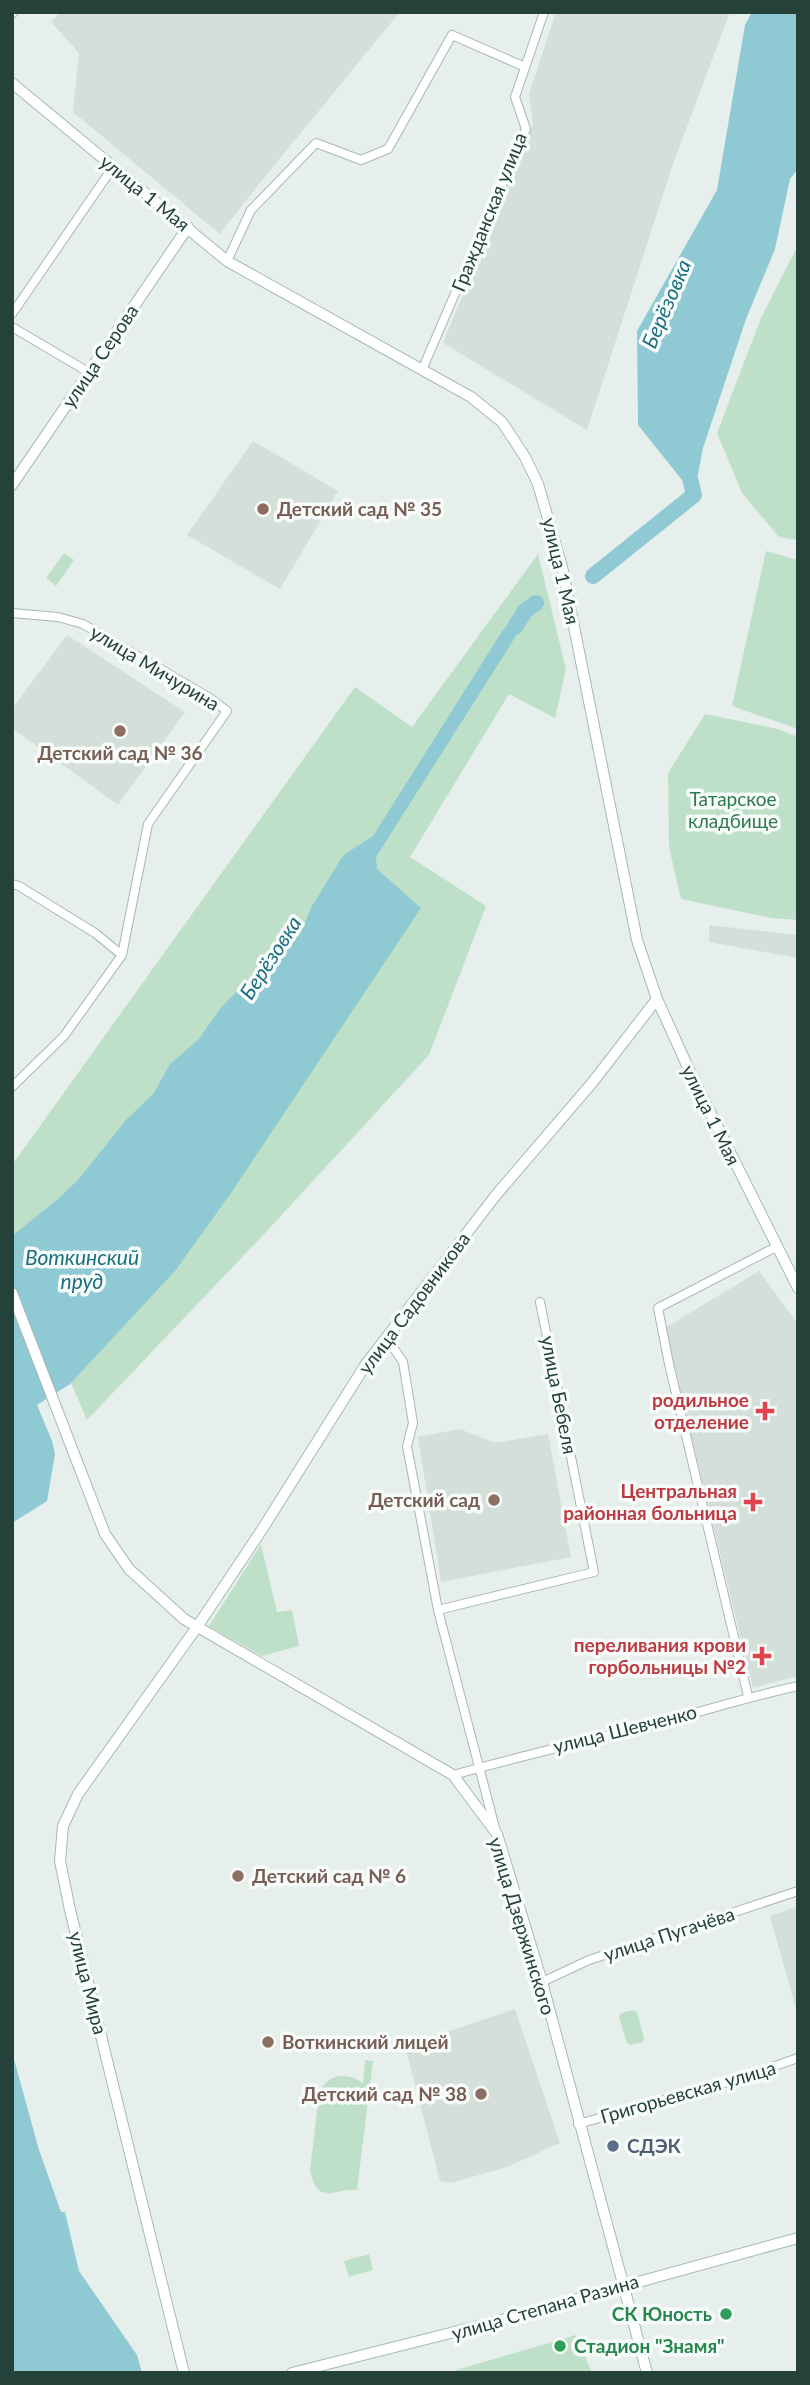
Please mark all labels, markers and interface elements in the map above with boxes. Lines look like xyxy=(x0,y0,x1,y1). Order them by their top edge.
street label: Гражданская улица xyxy=(446,129,531,295)
street label: улица 1 Мая xyxy=(96,149,195,236)
water label: Берёзовка xyxy=(636,255,695,352)
street label: улица Серова xyxy=(57,300,143,412)
place label: Детский сад № 35 xyxy=(277,497,442,520)
marker: Детский сад № 35 xyxy=(255,501,271,517)
street label: улица 1 Мая xyxy=(538,515,585,626)
street label: улица Мичурина xyxy=(87,620,224,715)
marker: Детский сад № 36 xyxy=(112,723,128,739)
place label: Детский сад № 36 xyxy=(37,741,203,764)
park label: Татарское кладбище xyxy=(688,787,778,832)
water label: Берёзовка xyxy=(234,911,306,1003)
street label: улица 1 Мая xyxy=(677,1061,746,1169)
street label: улица Садовникова xyxy=(353,1227,474,1378)
water label: Воткинский пруд xyxy=(25,1244,139,1293)
street label: улица Бебеля xyxy=(537,1334,582,1456)
place label: родильное отделение xyxy=(652,1388,749,1433)
marker: родильное отделение xyxy=(755,1401,775,1421)
place label: Центральная районная больница xyxy=(563,1479,737,1524)
place label: Детский сад xyxy=(368,1488,480,1511)
marker: Детский сад xyxy=(486,1492,502,1508)
marker: Центральная районная больница xyxy=(743,1492,763,1512)
place label: переливания крови горбольницы №2 xyxy=(574,1633,746,1678)
marker: переливания крови горбольницы №2 xyxy=(752,1646,772,1666)
street label: улица Шевченко xyxy=(551,1700,699,1757)
street label: улица Дзержинского xyxy=(485,1834,560,2017)
place label: Детский сад № 6 xyxy=(252,1864,406,1887)
marker: Детский сад № 6 xyxy=(230,1868,246,1884)
street label: улица Пугачёва xyxy=(601,1902,737,1966)
street label: улица Мира xyxy=(65,1929,112,2037)
place label: Воткинский лицей xyxy=(282,2030,448,2053)
marker: Воткинский лицей xyxy=(260,2034,276,2050)
street label: Григорьевская улица xyxy=(597,2055,778,2128)
place label: Детский сад № 38 xyxy=(302,2082,467,2105)
marker: Детский сад № 38 xyxy=(473,2086,489,2102)
place label: СДЭК xyxy=(627,2134,682,2157)
marker: СДЭК xyxy=(605,2138,621,2154)
street label: улица Степана Разина xyxy=(449,2269,641,2344)
place label: СК Юность xyxy=(612,2302,712,2325)
marker: СК Юность xyxy=(718,2306,734,2322)
place label: Стадион "Знамя" xyxy=(574,2334,725,2357)
marker: Стадион "Знамя" xyxy=(552,2338,568,2354)

